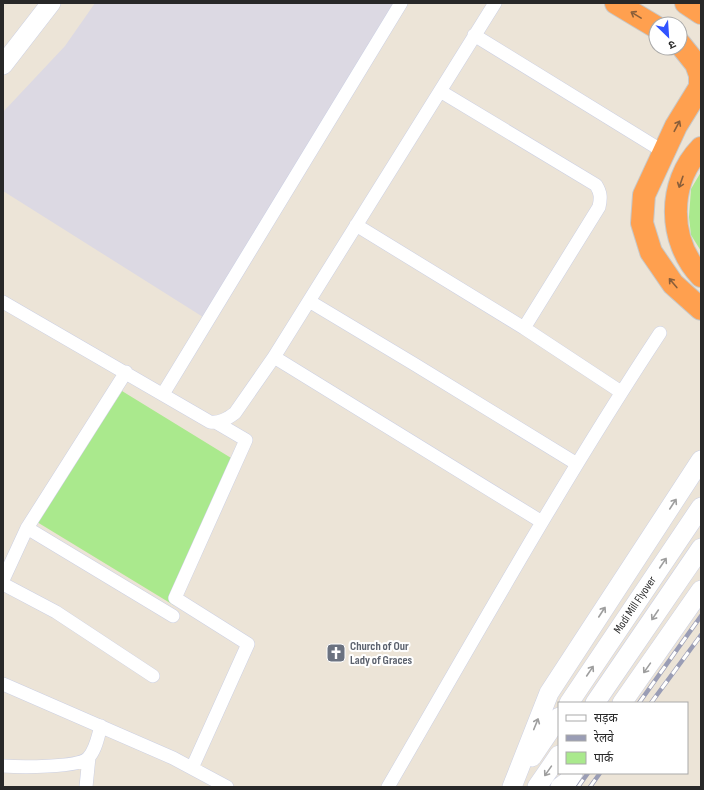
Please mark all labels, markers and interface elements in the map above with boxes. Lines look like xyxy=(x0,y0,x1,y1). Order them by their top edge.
one-way arrow xyxy=(630,11,642,19)
north arrow xyxy=(648,16,688,56)
text: उ xyxy=(666,37,678,52)
one-way arrow xyxy=(673,121,681,133)
one-way arrow xyxy=(677,175,685,187)
one-way arrow xyxy=(668,277,677,288)
one-way arrow xyxy=(668,498,677,509)
one-way arrow xyxy=(659,558,667,569)
street label: Modi Mill Flyover xyxy=(610,573,660,637)
one-way arrow xyxy=(597,607,606,618)
one-way arrow xyxy=(651,609,659,620)
place label: Church of Our Lady of Graces xyxy=(350,639,413,668)
church icon: Church of Our Lady of Graces xyxy=(325,642,347,664)
one-way arrow xyxy=(643,662,651,673)
one-way arrow xyxy=(587,665,595,677)
legend xyxy=(558,702,688,774)
text: सड़क xyxy=(594,711,619,726)
one-way arrow xyxy=(533,719,541,731)
text: रेलवे xyxy=(594,730,614,746)
text: पार्क xyxy=(594,751,614,766)
one-way arrow xyxy=(544,765,552,776)

